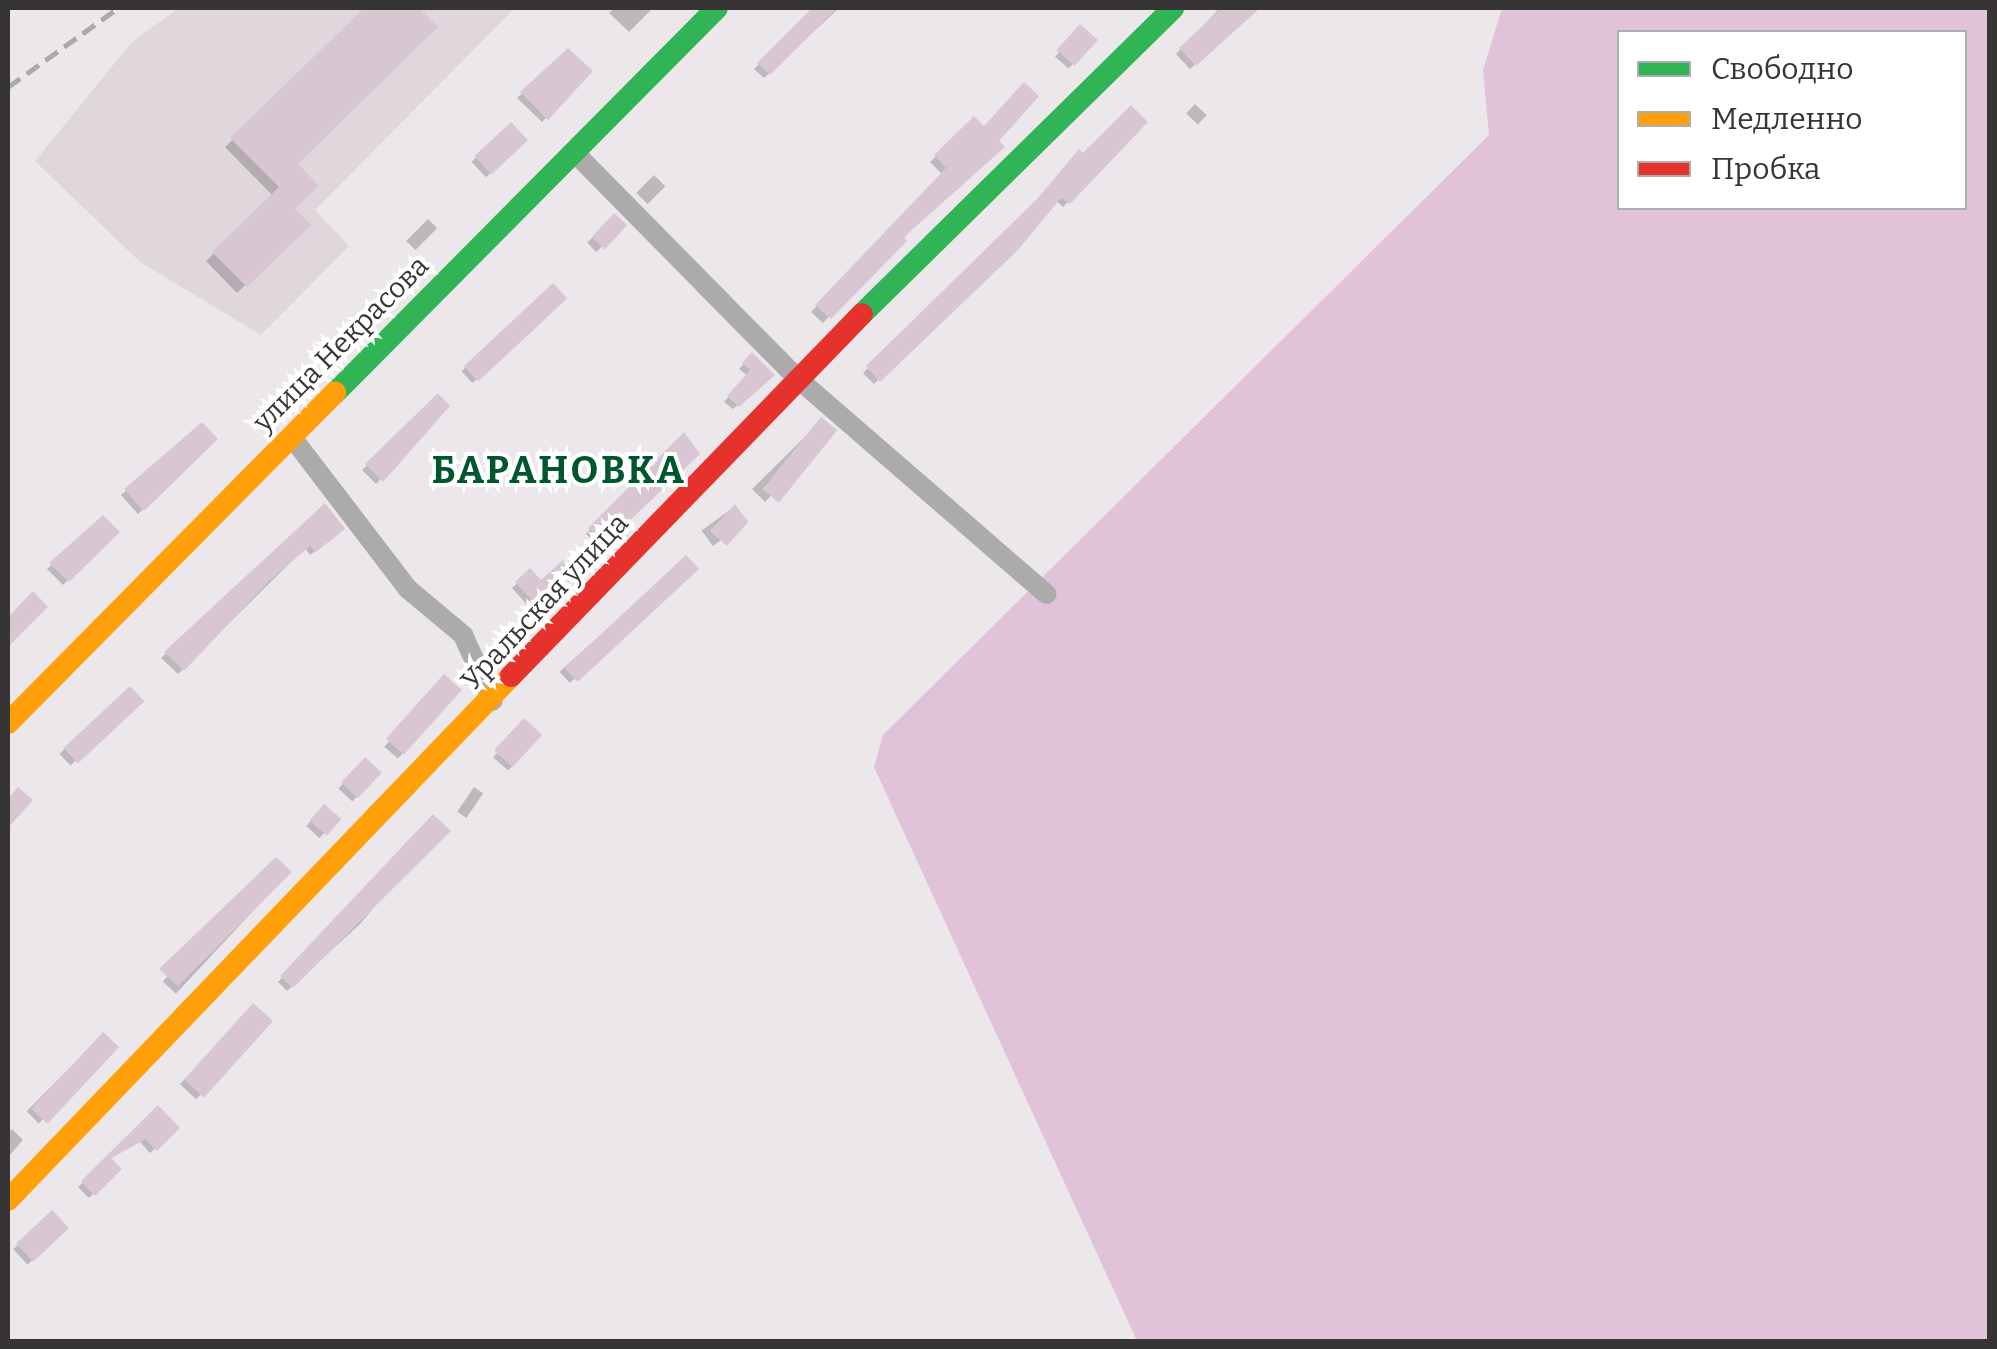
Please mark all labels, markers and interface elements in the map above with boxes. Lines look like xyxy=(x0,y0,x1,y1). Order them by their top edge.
legend xyxy=(1617,30,1967,210)
text: Свободно xyxy=(1711,51,1853,87)
text: Медленно xyxy=(1711,101,1863,137)
text: Пробка xyxy=(1711,151,1820,187)
street label: улица Некрасова xyxy=(246,249,436,439)
district label: БАРАНОВКА xyxy=(432,448,686,494)
street label: Уральская улица xyxy=(454,507,636,697)

